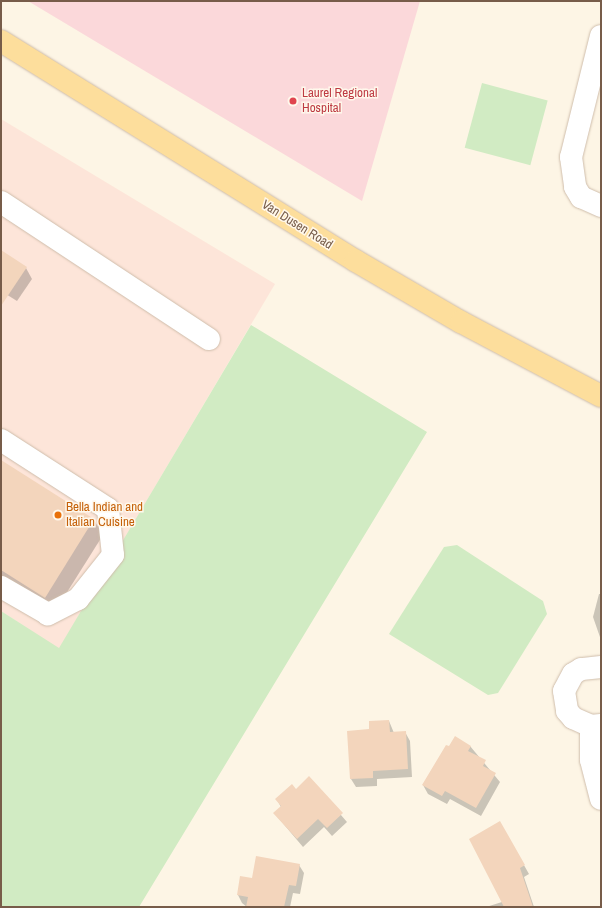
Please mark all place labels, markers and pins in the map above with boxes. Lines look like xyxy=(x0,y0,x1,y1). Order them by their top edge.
place label: Laurel Regional Hospital xyxy=(302,86,377,117)
marker: Laurel Regional Hospital xyxy=(287,95,299,107)
place label: Bella Indian and Italian Cuisine xyxy=(66,500,143,531)
marker: Bella Indian and Italian Cuisine xyxy=(53,510,63,520)

